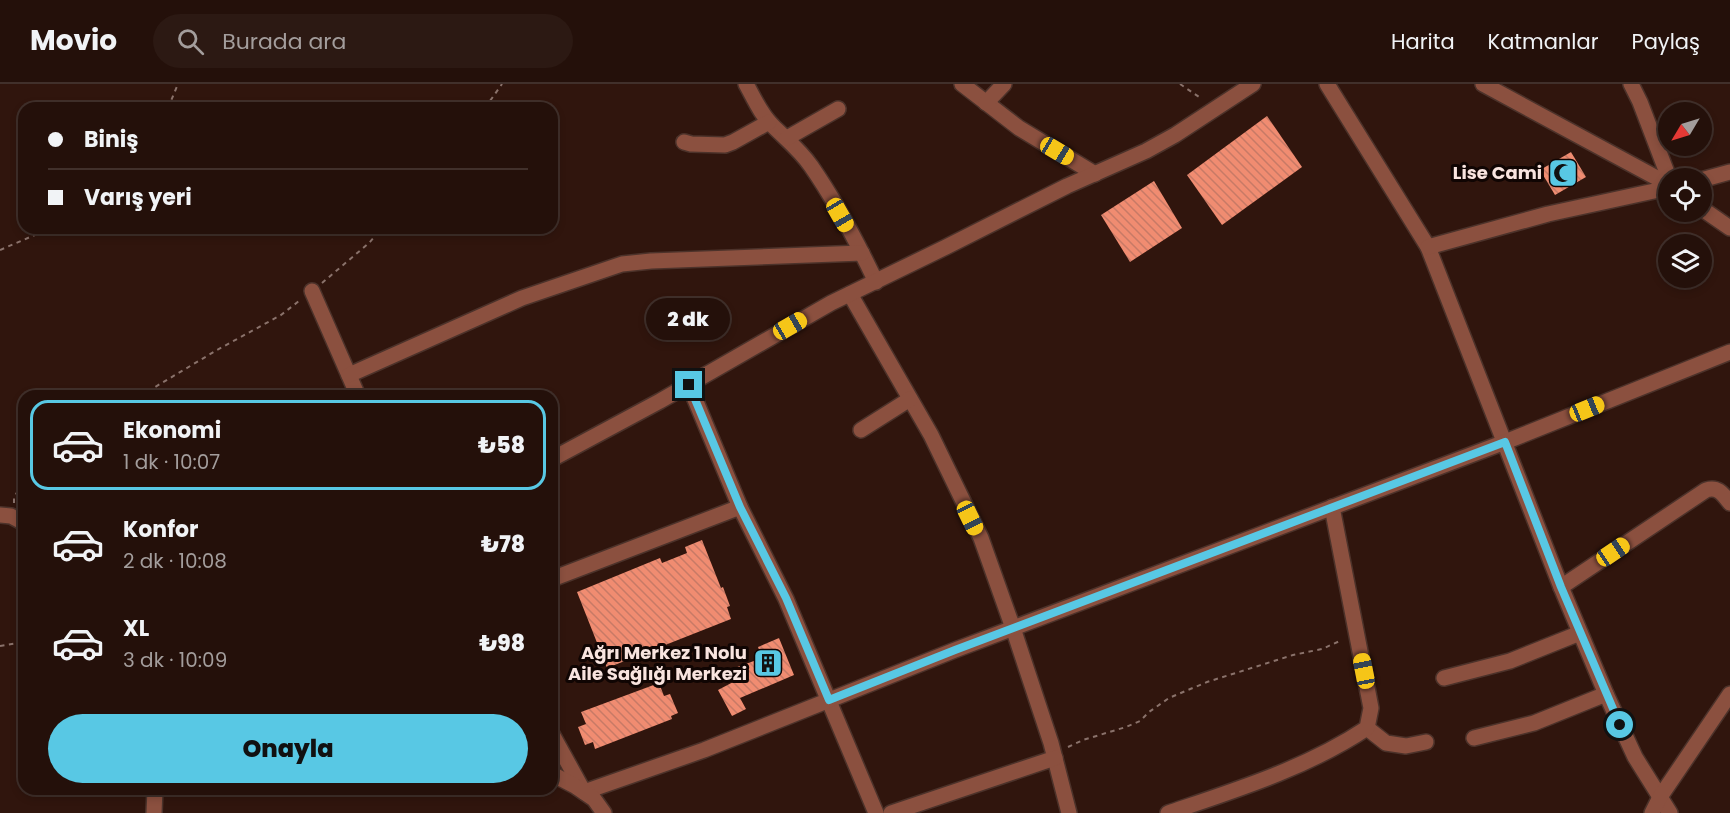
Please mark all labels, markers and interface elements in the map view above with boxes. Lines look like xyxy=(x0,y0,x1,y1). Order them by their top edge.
search box xyxy=(153,14,573,68)
text: Movio xyxy=(30,21,117,60)
icon: search xyxy=(174,25,207,58)
text: Burada ara xyxy=(222,26,346,57)
text: Harita xyxy=(1391,27,1455,56)
text: Katmanlar xyxy=(1488,27,1598,56)
text: Paylaş xyxy=(1631,27,1700,56)
north arrow xyxy=(1658,102,1712,156)
map controls xyxy=(1658,102,1712,288)
text: Biniş xyxy=(84,124,139,155)
car xyxy=(1037,134,1077,168)
mosque icon: Lise Cami xyxy=(1547,157,1579,189)
place label: Lise Cami xyxy=(1453,160,1542,185)
button: locate xyxy=(1658,168,1712,222)
text: Varış yeri xyxy=(84,182,192,213)
car xyxy=(823,195,857,235)
button: layers xyxy=(1658,234,1712,288)
callout: 2 dk xyxy=(647,298,731,340)
text: 2 dk xyxy=(667,305,709,333)
car xyxy=(770,309,810,343)
route end xyxy=(675,371,702,398)
car xyxy=(1567,394,1607,424)
text: Ekonomi xyxy=(123,415,221,446)
icon: car xyxy=(51,418,105,472)
text: ₺58 xyxy=(478,430,525,461)
text: 1 dk · 10:07 xyxy=(123,448,220,476)
car xyxy=(954,498,986,538)
text: Konfor xyxy=(123,514,199,545)
icon: car xyxy=(51,517,105,571)
text: ₺78 xyxy=(481,529,525,560)
car xyxy=(1593,534,1633,570)
text: 2 dk · 10:08 xyxy=(123,547,227,575)
text: XL xyxy=(123,613,149,644)
icon: car xyxy=(51,616,105,670)
text: ₺98 xyxy=(479,628,525,659)
place label: Ağrı Merkez 1 Nolu Aile Sağlığı Merkezi xyxy=(568,640,747,686)
text: 3 dk · 10:09 xyxy=(123,646,227,674)
building icon: Ağrı Merkez 1 Nolu Aile Sağlığı Merkezi xyxy=(752,647,784,679)
car xyxy=(1352,652,1376,690)
route start xyxy=(1606,711,1633,738)
button: Onayla xyxy=(48,714,528,783)

